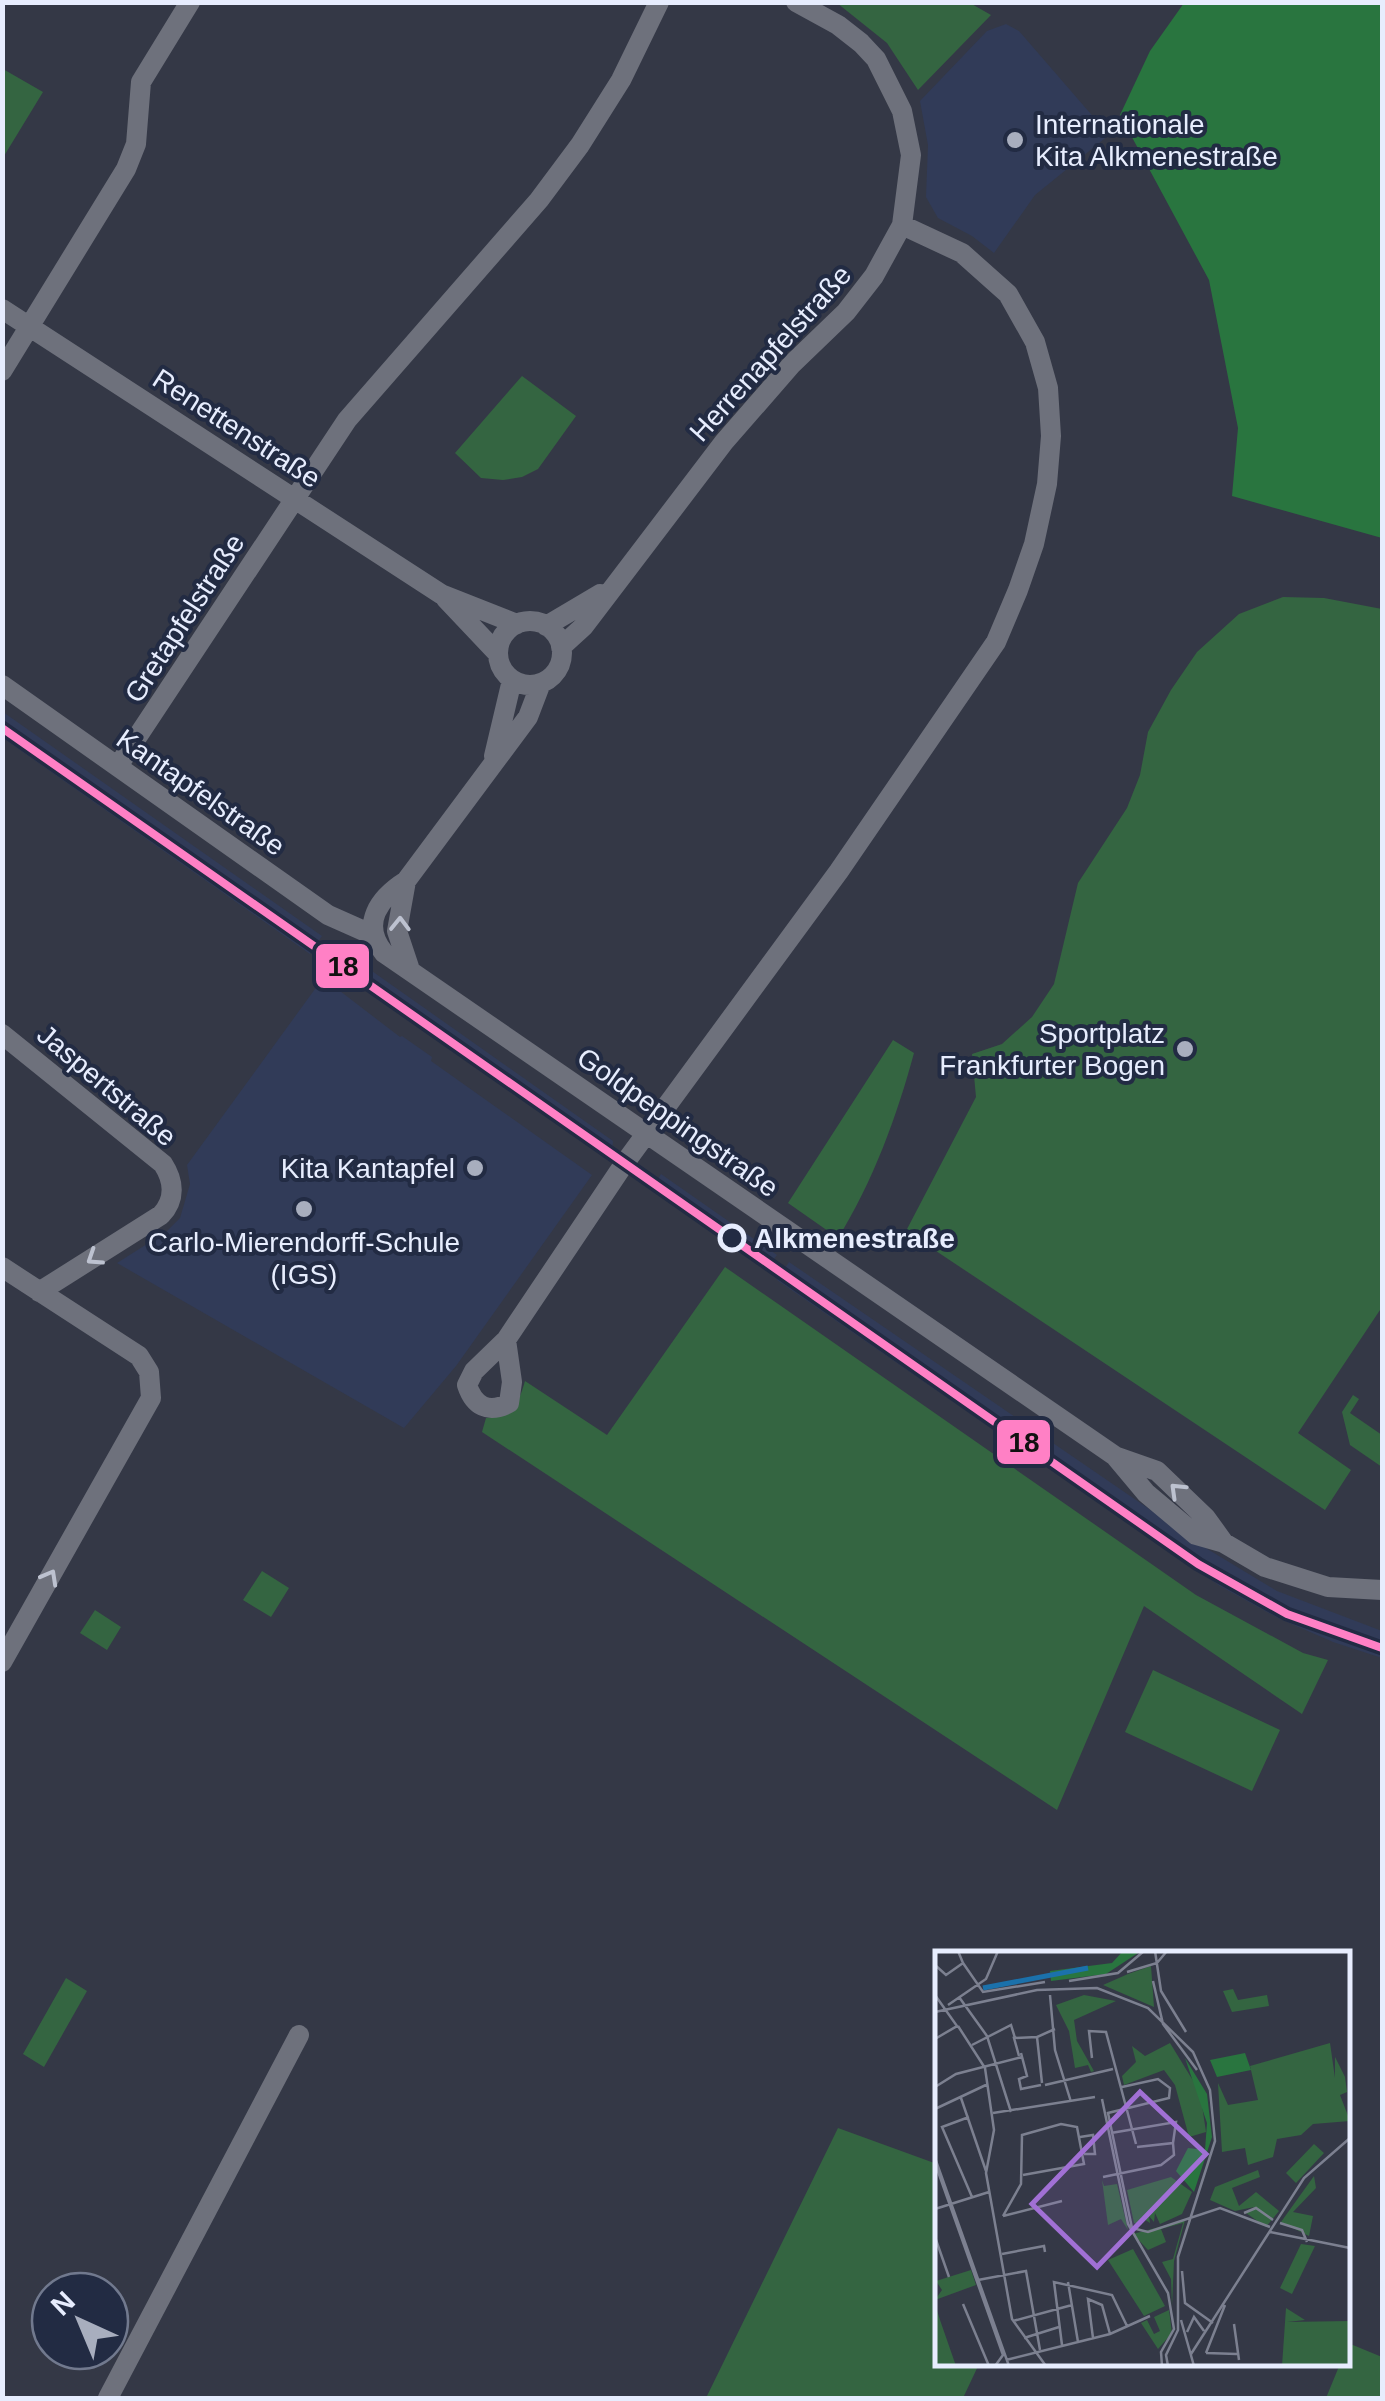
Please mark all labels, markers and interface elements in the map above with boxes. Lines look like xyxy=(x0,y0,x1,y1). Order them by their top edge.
place label: Internationale Kita Alkmenestraße xyxy=(1035,109,1278,172)
marker: Internationale Kita Alkmenestraße xyxy=(1004,129,1026,151)
street label: Herrenapfelstraße xyxy=(683,259,857,448)
street label: Renettenstraße xyxy=(147,363,326,494)
street label: Gretapfelstraße xyxy=(118,528,250,708)
street label: Kantapfelstraße xyxy=(111,723,291,862)
one-way arrow xyxy=(389,916,410,932)
line badge: 18 xyxy=(314,942,371,990)
text: 18 xyxy=(327,951,359,982)
street label: Jaspertstraße xyxy=(31,1018,182,1152)
place label: Sportplatz Frankfurter Bogen xyxy=(939,1018,1165,1081)
marker: Sportplatz Frankfurter Bogen xyxy=(1174,1038,1196,1060)
street label: Goldpeppingstraße xyxy=(571,1041,784,1203)
place label: Kita Kantapfel xyxy=(281,1153,455,1184)
marker: Kita Kantapfel xyxy=(464,1157,486,1179)
marker: Carlo-Mierendorff-Schule (IGS) xyxy=(293,1198,315,1220)
place label: Alkmenestraße xyxy=(754,1223,955,1254)
marker: Alkmenestraße xyxy=(719,1225,745,1251)
place label: Carlo-Mierendorff-Schule (IGS) xyxy=(148,1227,460,1290)
one-way arrow xyxy=(86,1246,104,1265)
line badge: 18 xyxy=(995,1418,1052,1466)
text: 18 xyxy=(1008,1427,1040,1458)
one-way arrow xyxy=(1170,1484,1188,1502)
one-way arrow xyxy=(38,1570,58,1588)
inset map xyxy=(935,1951,1350,2366)
north arrow xyxy=(30,2271,130,2371)
text: N xyxy=(45,2285,81,2322)

